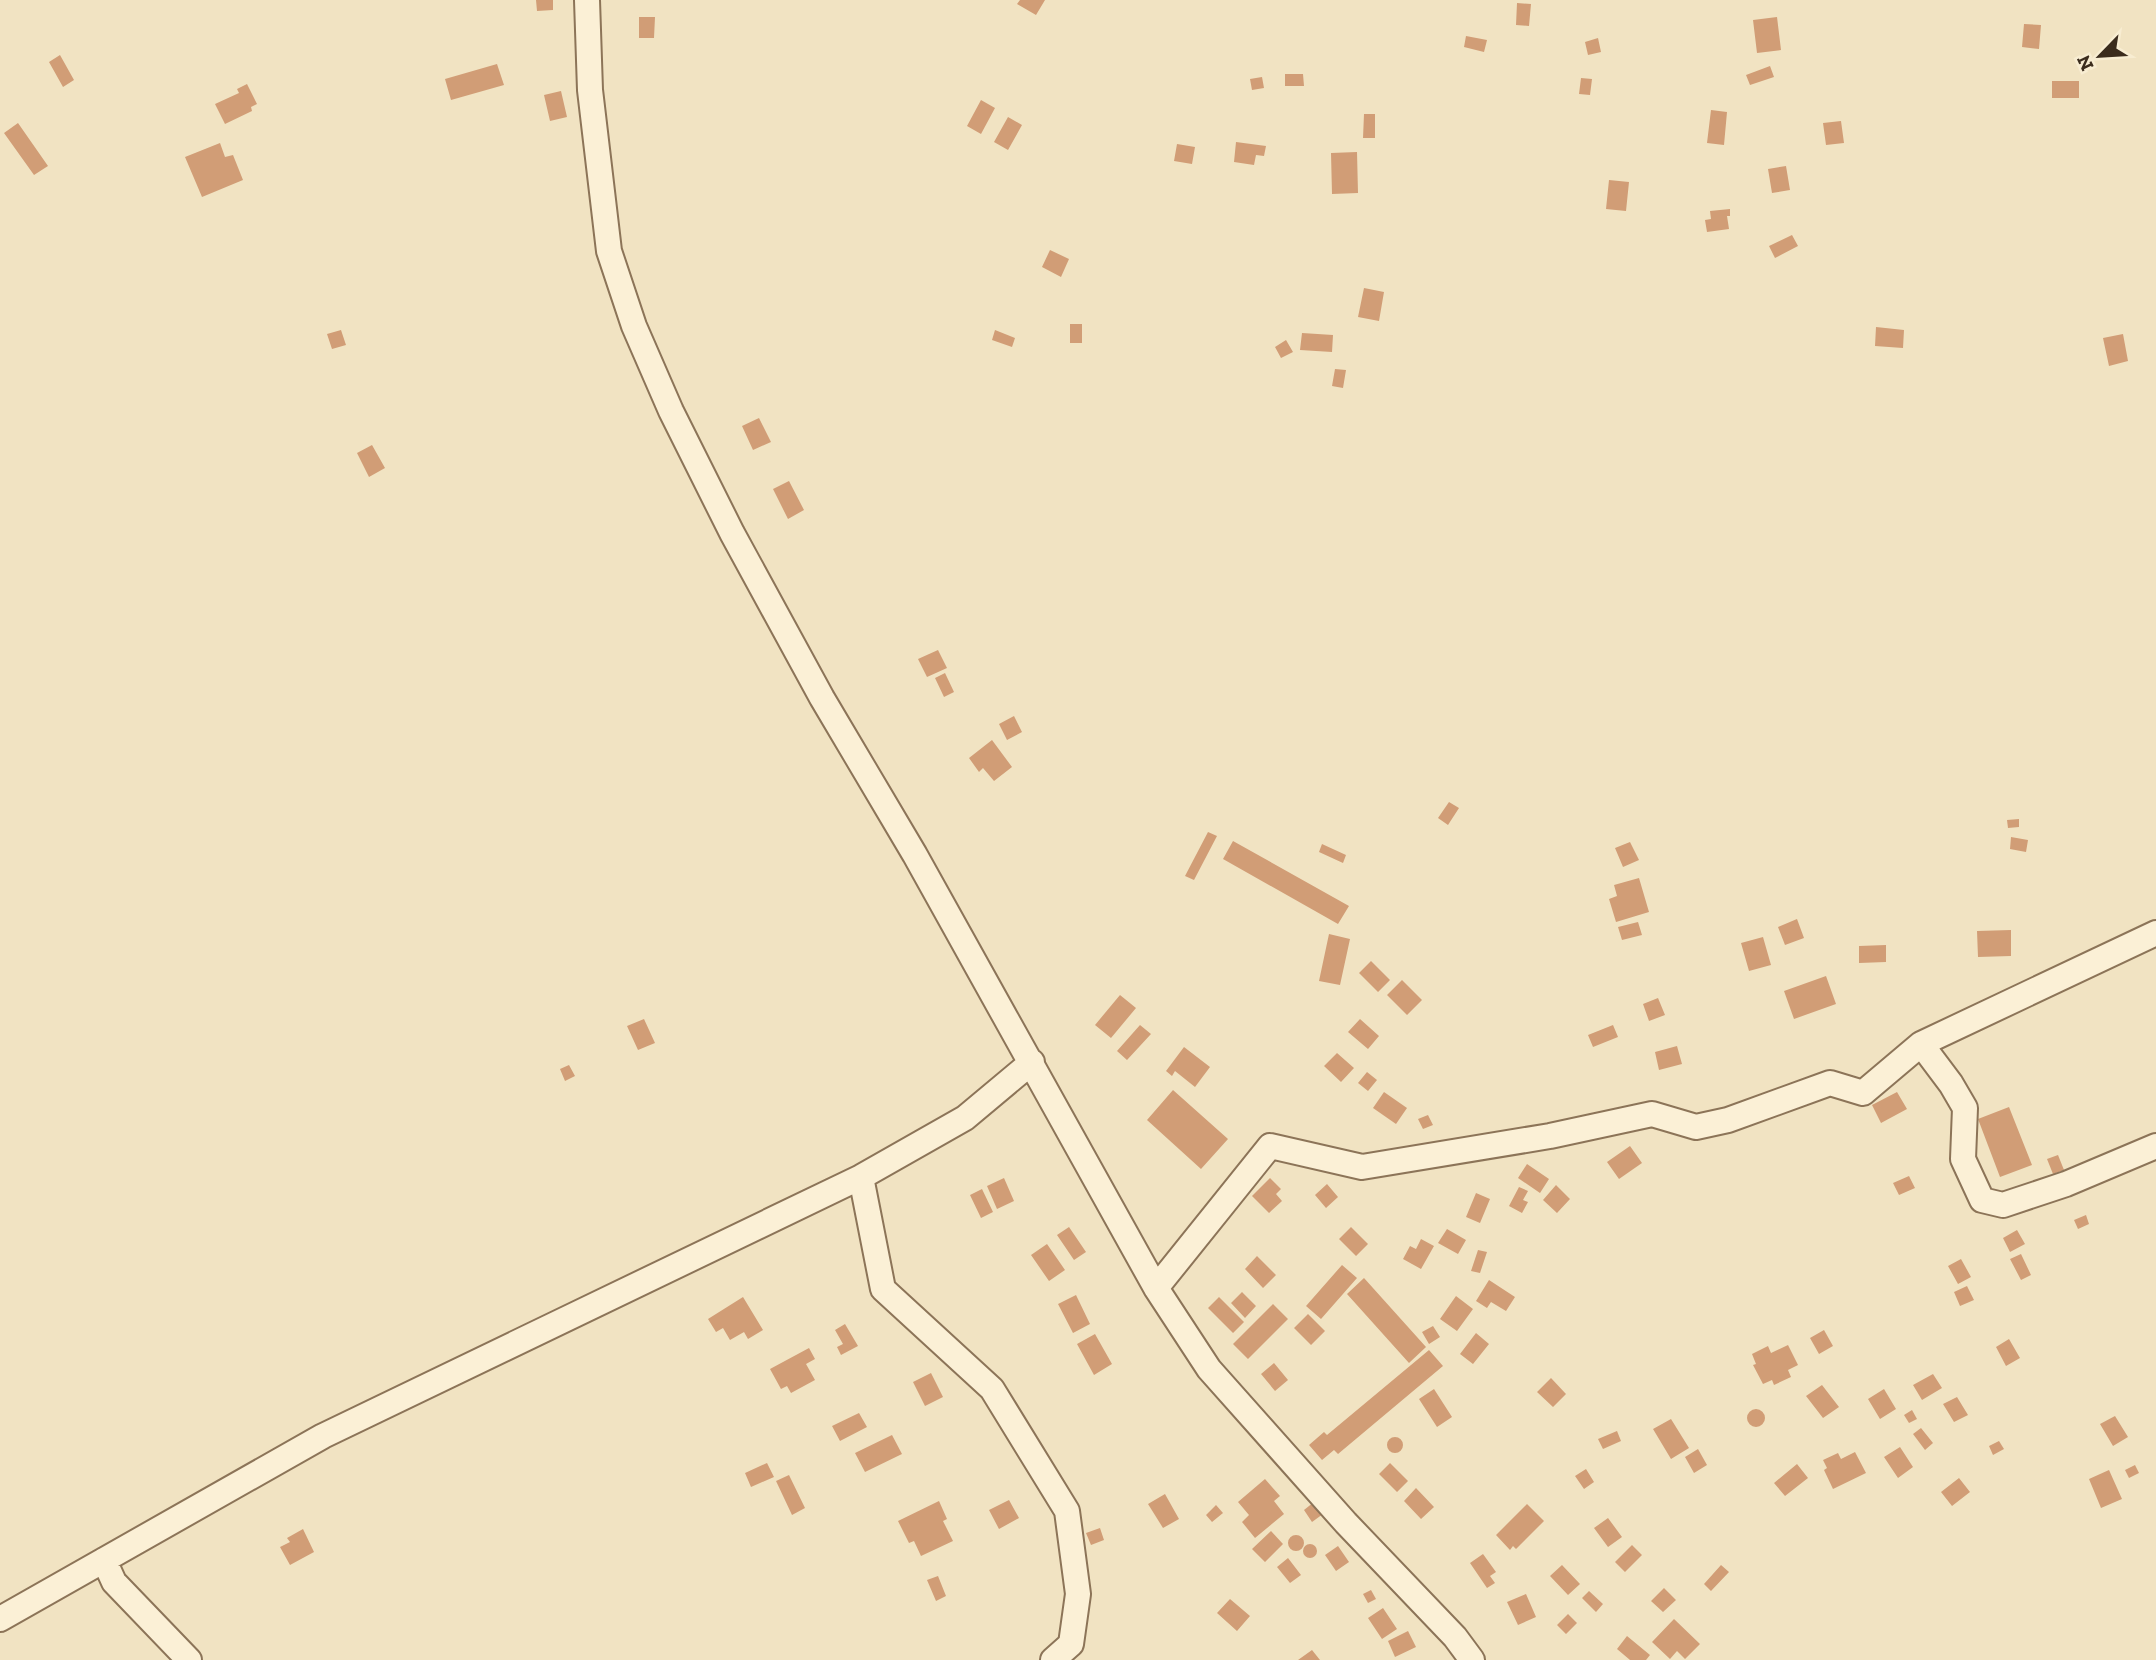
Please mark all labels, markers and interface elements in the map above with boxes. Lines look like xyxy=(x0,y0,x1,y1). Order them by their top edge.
north arrow xyxy=(2065,21,2135,91)
text: N xyxy=(2072,52,2099,74)

